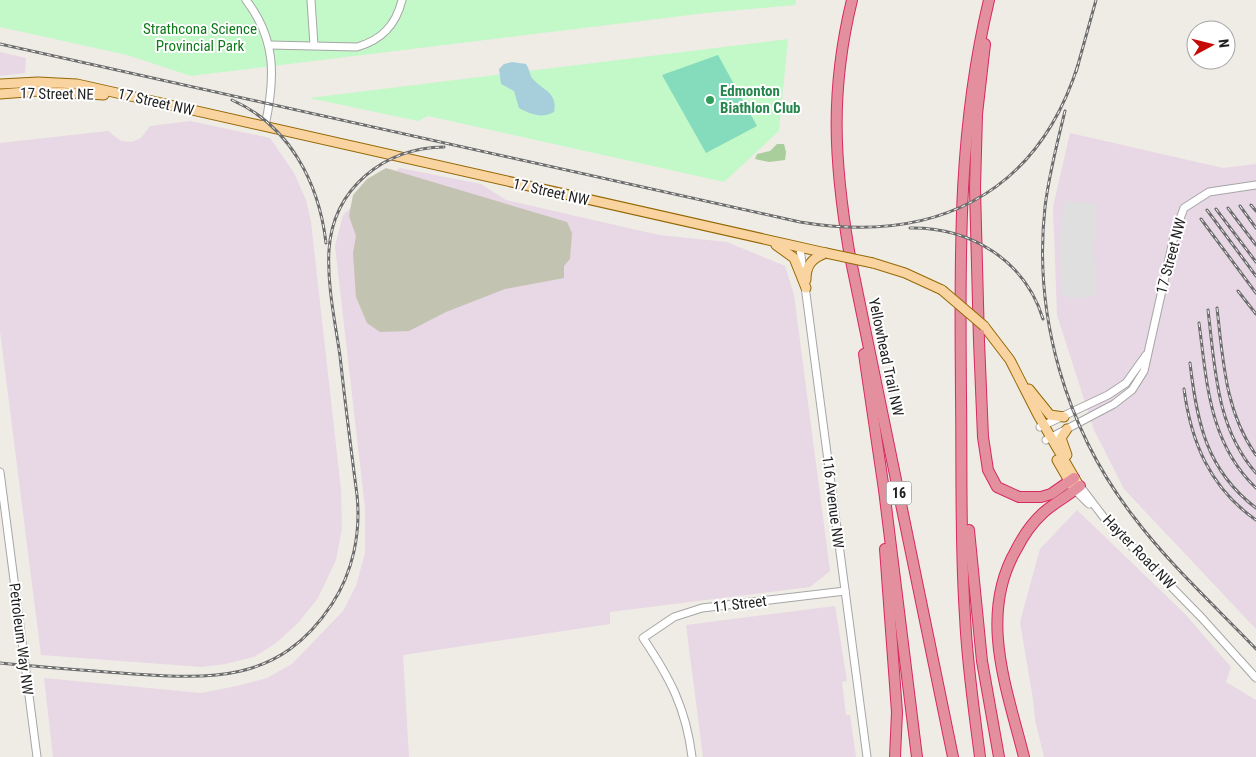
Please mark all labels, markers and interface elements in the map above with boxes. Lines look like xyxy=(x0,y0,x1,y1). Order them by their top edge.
park label: Strathcona Science Provincial Park xyxy=(143,20,257,55)
north arrow xyxy=(1186,20,1236,70)
text: N xyxy=(1215,38,1232,49)
place label: Edmonton Biathlon Club xyxy=(720,82,800,117)
street label: 17 Street NE xyxy=(20,84,94,104)
street label: 17 Street NW xyxy=(116,85,196,120)
marker: Edmonton Biathlon Club xyxy=(704,94,716,106)
street label: 17 Street NW xyxy=(511,175,591,210)
street label: 17 Street NW xyxy=(1152,216,1190,296)
street label: Yellowhead Trail NW xyxy=(865,296,907,418)
street label: 116 Avenue NW xyxy=(818,455,848,550)
road number: 16 xyxy=(886,482,912,504)
street label: Hayter Road NW xyxy=(1099,511,1179,593)
street label: Petroleum Way NW xyxy=(5,582,37,697)
street label: 11 Street xyxy=(712,592,768,616)

